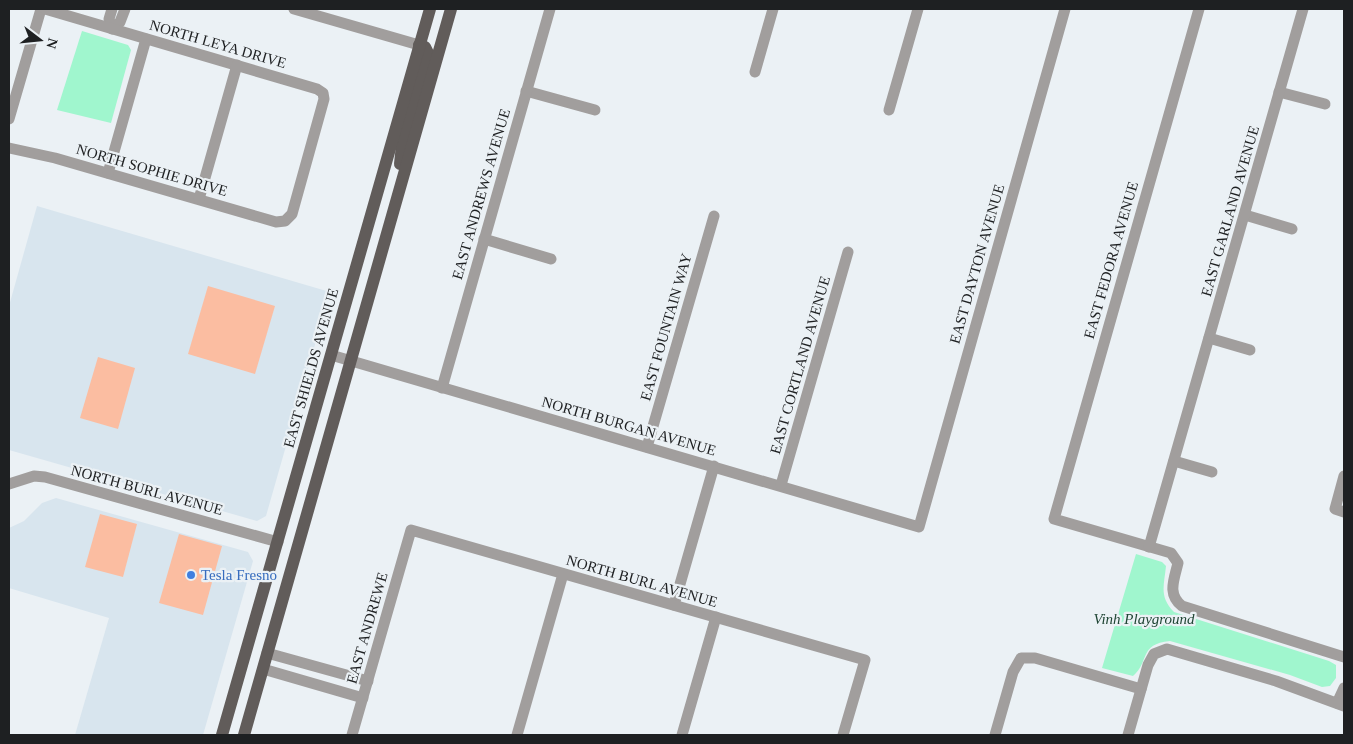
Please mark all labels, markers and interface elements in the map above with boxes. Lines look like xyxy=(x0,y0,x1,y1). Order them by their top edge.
north arrow xyxy=(15,15,65,65)
street label: NORTH LEYA DRIVE xyxy=(148,17,288,71)
text: N xyxy=(43,37,61,50)
street label: EAST ANDREWS AVENUE xyxy=(449,107,513,281)
street label: EAST GARLAND AVENUE xyxy=(1198,124,1262,298)
street label: NORTH SOPHIE DRIVE xyxy=(75,141,229,199)
street label: EAST FEDORA AVENUE xyxy=(1081,180,1141,340)
street label: EAST DAYTON AVENUE xyxy=(947,182,1007,346)
street label: EAST FOUNTAIN WAY xyxy=(637,251,695,403)
street label: EAST CORTLAND AVENUE xyxy=(767,274,833,456)
street label: EAST SHIELDS AVENUE xyxy=(281,286,341,450)
street label: NORTH BURGAN AVENUE xyxy=(540,393,718,459)
street label: NORTH BURL AVENUE xyxy=(69,462,225,518)
street label: NORTH BURL AVENUE xyxy=(565,552,719,610)
place label: Tesla Fresno xyxy=(201,567,277,583)
marker: Tesla Fresno xyxy=(185,569,197,581)
street label: EAST ANDREWE xyxy=(343,570,391,686)
park label: Vinh Playground xyxy=(1093,611,1195,627)

